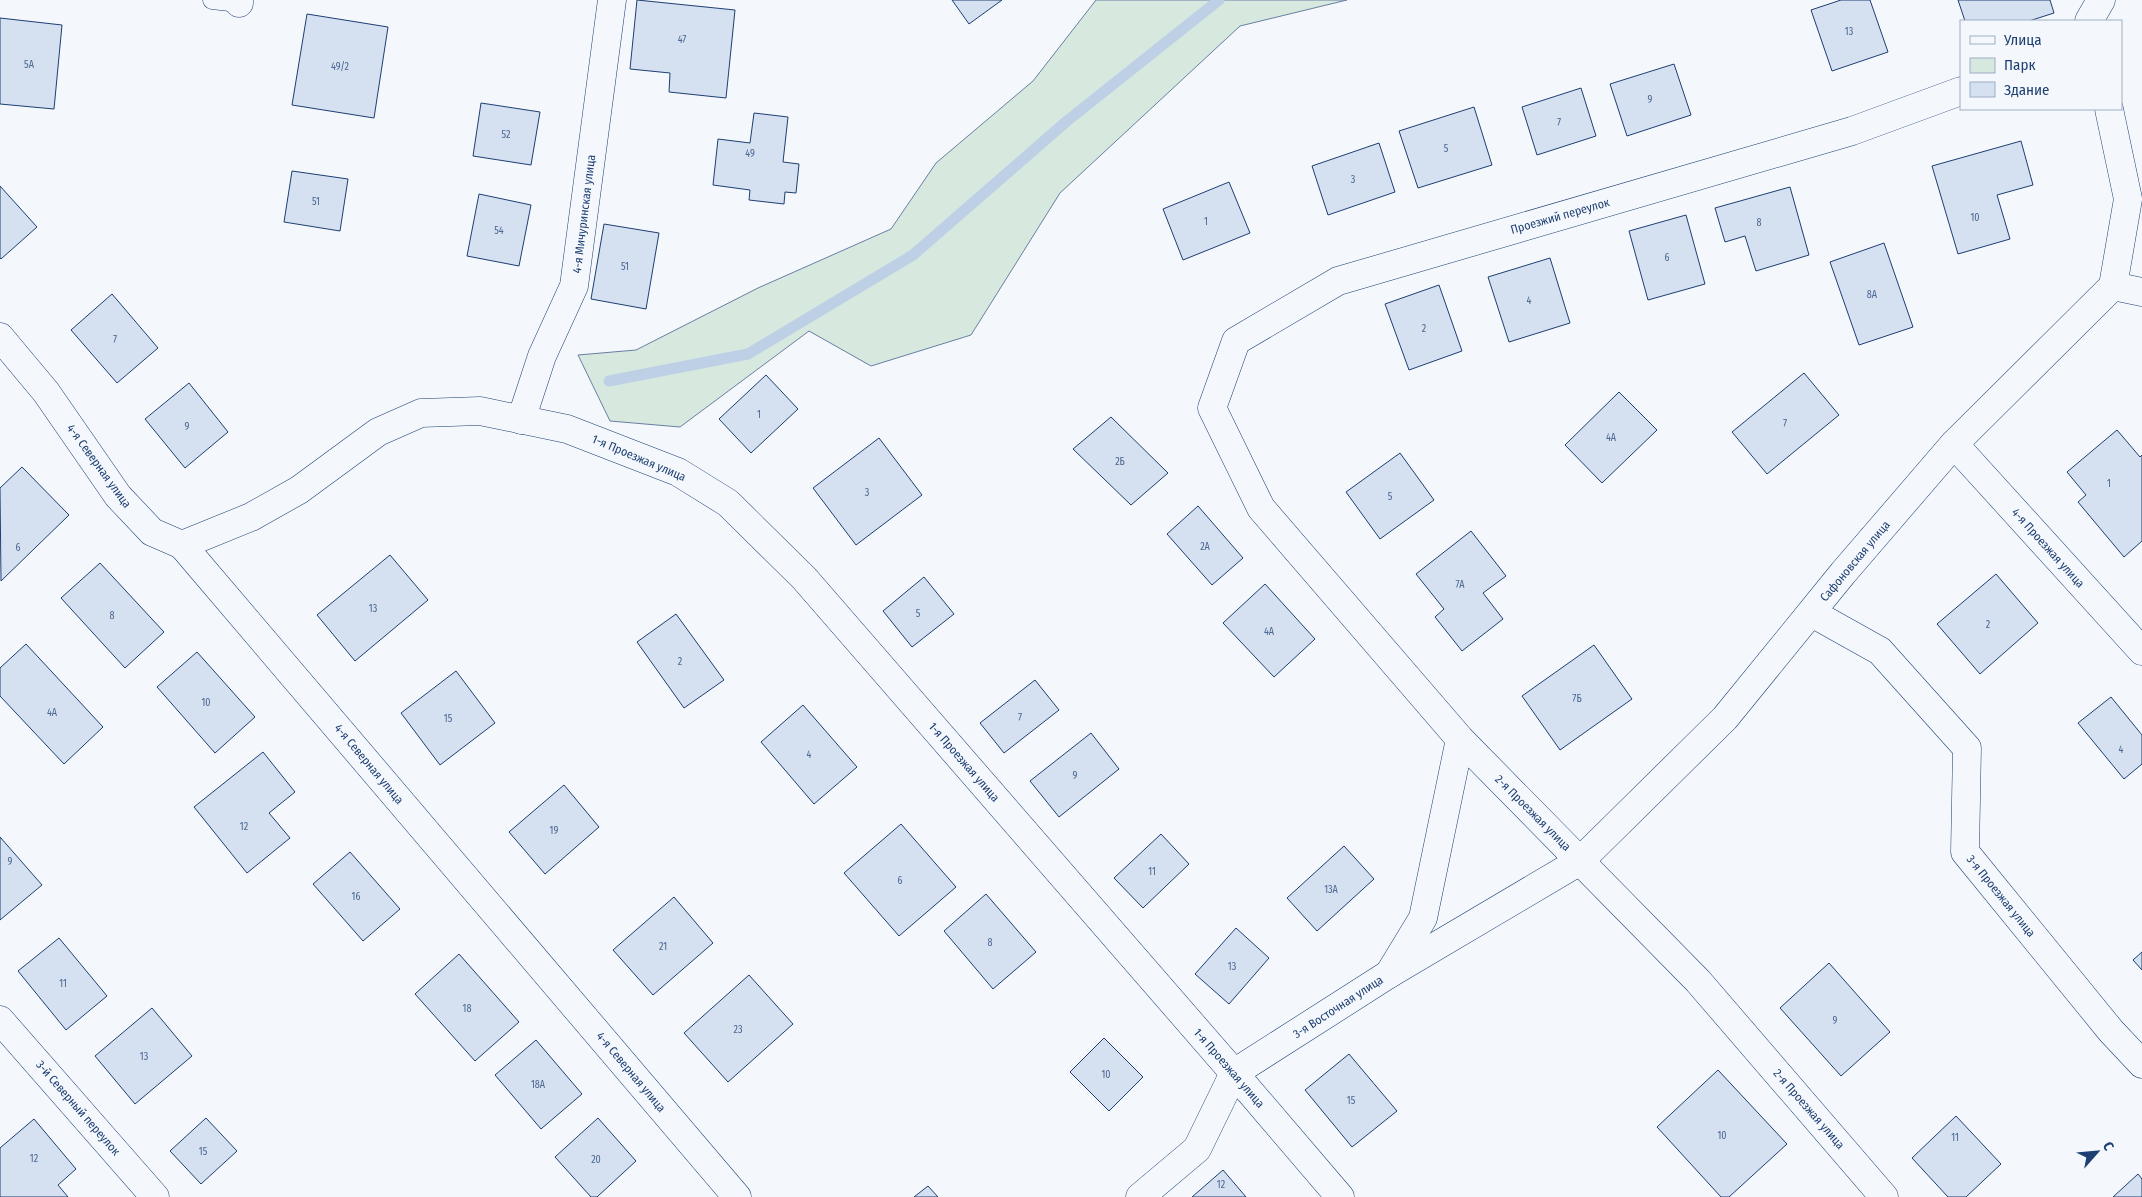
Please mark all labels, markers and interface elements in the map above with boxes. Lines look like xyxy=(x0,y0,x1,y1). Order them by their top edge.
legend xyxy=(1960,20,2122,110)
house number: 13 xyxy=(1845,26,1854,38)
text: Улица xyxy=(2003,31,2042,49)
house number: 47 xyxy=(678,34,686,46)
text: Парк xyxy=(2004,56,2035,74)
house number: 5А xyxy=(24,59,35,71)
house number: 49/2 xyxy=(331,61,349,73)
text: Здание xyxy=(2004,81,2050,99)
house number: 9 xyxy=(1648,94,1653,106)
house number: 7 xyxy=(1557,117,1561,129)
house number: 52 xyxy=(502,129,511,141)
house number: 5 xyxy=(1444,143,1449,155)
house number: 49 xyxy=(745,148,755,160)
street label: 4-я Мичуринская улица xyxy=(570,154,598,274)
house number: 3 xyxy=(1351,174,1356,186)
street label: Проезжий переулок xyxy=(1509,195,1611,237)
house number: 51 xyxy=(312,196,320,208)
house number: 10 xyxy=(1970,212,1980,224)
house number: 1 xyxy=(1204,216,1208,228)
house number: 8 xyxy=(1757,217,1762,229)
house number: 54 xyxy=(494,225,504,237)
house number: 6 xyxy=(1665,252,1670,264)
house number: 51 xyxy=(621,261,629,273)
house number: 8А xyxy=(1867,289,1878,301)
house number: 4 xyxy=(1527,295,1532,307)
house number: 2 xyxy=(1422,323,1427,335)
house number: 7 xyxy=(113,334,117,346)
house number: 1 xyxy=(757,409,761,421)
house number: 7 xyxy=(1783,418,1787,430)
street label: 4-я Северная улица xyxy=(64,421,134,511)
house number: 9 xyxy=(185,421,190,433)
street label: 1-я Проезжая улица xyxy=(590,432,688,484)
house number: 4А xyxy=(1606,432,1617,444)
house number: 2Б xyxy=(1115,456,1125,468)
house number: 1 xyxy=(2107,478,2111,490)
house number: 3 xyxy=(865,487,870,499)
house number: 5 xyxy=(1388,491,1393,503)
street label: 4-я Проезжая улица xyxy=(2009,505,2087,591)
street label: Сафоновская улица xyxy=(1817,518,1893,604)
house number: 2А xyxy=(1200,541,1211,553)
house number: 6 xyxy=(16,542,21,554)
house number: 7А xyxy=(1455,579,1465,591)
house number: 13 xyxy=(369,603,378,615)
house number: 5 xyxy=(916,608,921,620)
house number: 8 xyxy=(110,610,115,622)
house number: 2 xyxy=(1986,619,1991,631)
house number: 4А xyxy=(1264,626,1275,638)
house number: 2 xyxy=(678,656,683,668)
house number: 7Б xyxy=(1572,693,1582,705)
house number: 10 xyxy=(201,697,211,709)
house number: 4А xyxy=(47,707,58,719)
house number: 7 xyxy=(1018,712,1022,724)
house number: 15 xyxy=(444,713,453,725)
street label: 1-я Проезжая улица xyxy=(926,719,1002,805)
street label: 4-я Северная улица xyxy=(331,721,407,807)
house number: 4 xyxy=(2119,744,2124,756)
house number: 4 xyxy=(807,749,812,761)
house number: 9 xyxy=(1073,770,1078,782)
street label: 2-я Проезжая улица xyxy=(1492,772,1574,854)
house number: 12 xyxy=(240,821,249,833)
house number: 19 xyxy=(550,825,559,837)
street label: 3-я Проезжая улица xyxy=(1964,852,2038,940)
house number: 9 xyxy=(8,856,13,868)
house number: 11 xyxy=(1148,866,1156,878)
house number: 6 xyxy=(898,875,903,887)
house number: 13А xyxy=(1324,884,1339,896)
house number: 16 xyxy=(352,891,360,903)
house number: 8 xyxy=(988,937,993,949)
house number: 21 xyxy=(659,941,667,953)
house number: 13 xyxy=(1228,961,1237,973)
street label: 3-я Восточная улица xyxy=(1290,973,1386,1041)
house number: 11 xyxy=(59,978,67,990)
house number: 18 xyxy=(463,1003,471,1015)
house number: 9 xyxy=(1833,1015,1838,1027)
house number: 23 xyxy=(734,1024,743,1036)
street label: 1-я Проезжая улица xyxy=(1191,1025,1267,1111)
street label: 4-я Северная улица xyxy=(593,1029,669,1115)
house number: 13 xyxy=(140,1051,149,1063)
street label: 3-й Северный переулок xyxy=(33,1058,123,1158)
street label: 2-я Проезжая улица xyxy=(1770,1066,1848,1152)
house number: 10 xyxy=(1101,1069,1111,1081)
house number: 18А xyxy=(531,1079,546,1091)
house number: 15 xyxy=(1347,1095,1356,1107)
north arrow xyxy=(2072,1127,2122,1177)
house number: 10 xyxy=(1717,1130,1727,1142)
house number: 11 xyxy=(1951,1132,1959,1144)
text: С xyxy=(2099,1139,2118,1154)
house number: 15 xyxy=(199,1146,208,1158)
house number: 12 xyxy=(30,1153,39,1165)
house number: 20 xyxy=(591,1154,601,1166)
house number: 12 xyxy=(1217,1179,1226,1191)

